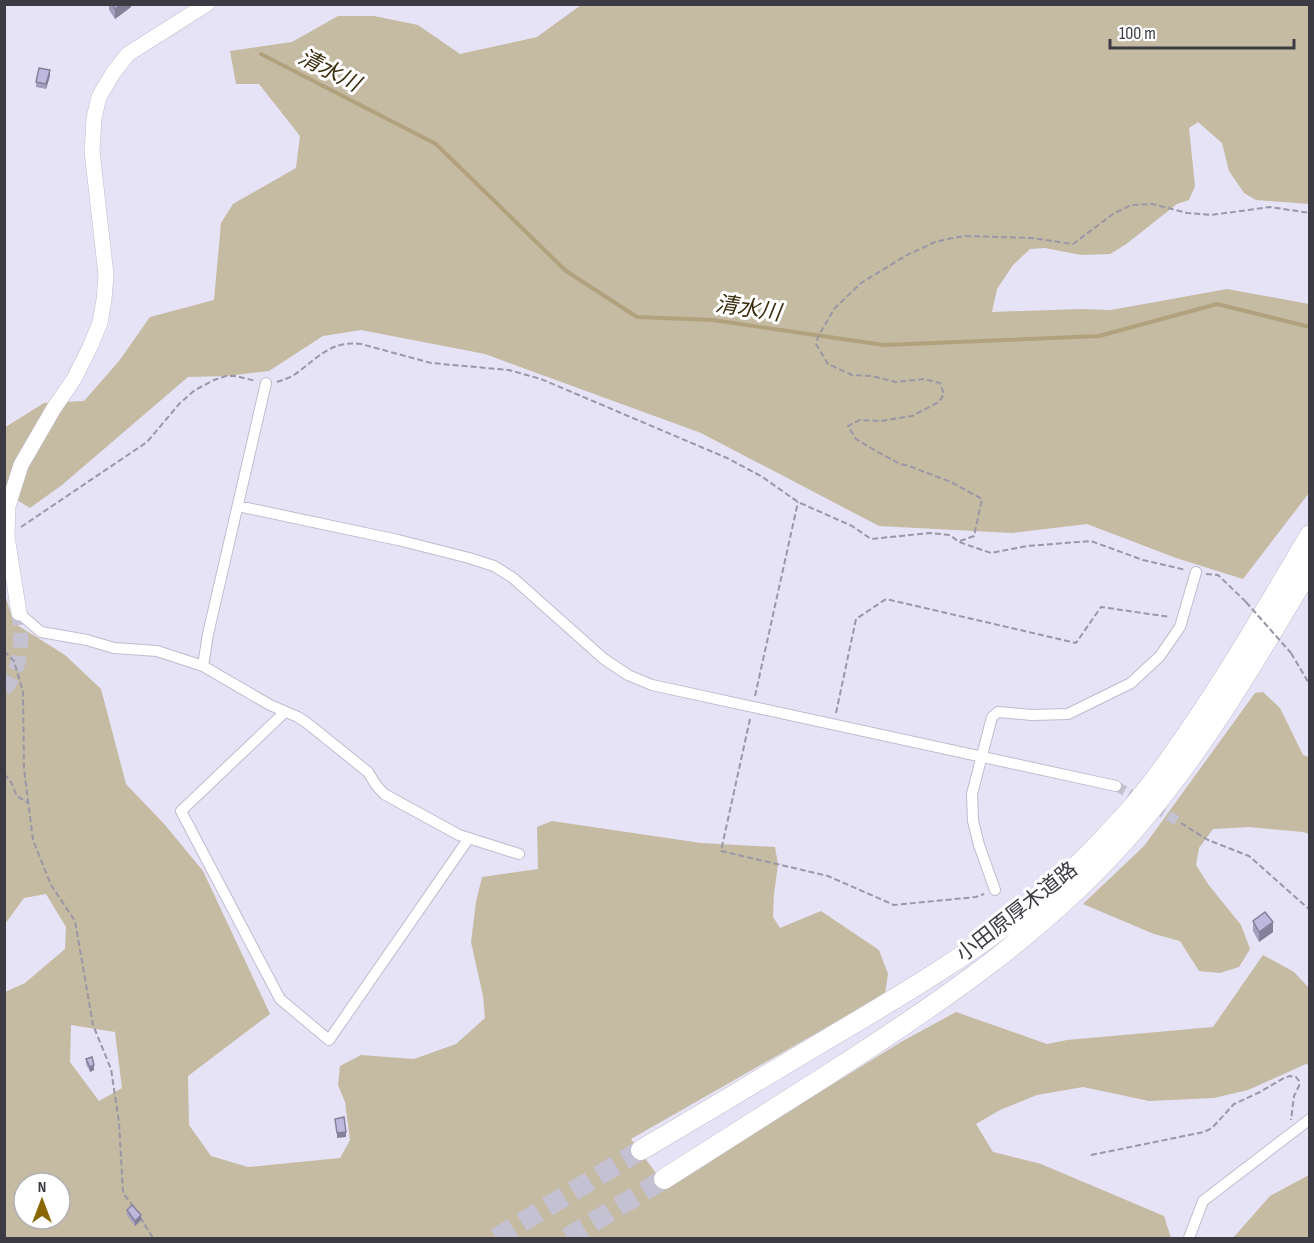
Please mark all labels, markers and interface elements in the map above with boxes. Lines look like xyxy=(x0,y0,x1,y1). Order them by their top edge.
scale bar xyxy=(1110,12,1294,50)
text: 100 m xyxy=(1119,23,1156,44)
water label: 清水川 xyxy=(293,44,366,99)
water label: 清水川 xyxy=(713,291,785,327)
street label: 小田原厚木道路 xyxy=(951,857,1083,967)
north arrow xyxy=(12,1171,72,1231)
text: N xyxy=(38,1178,46,1197)

